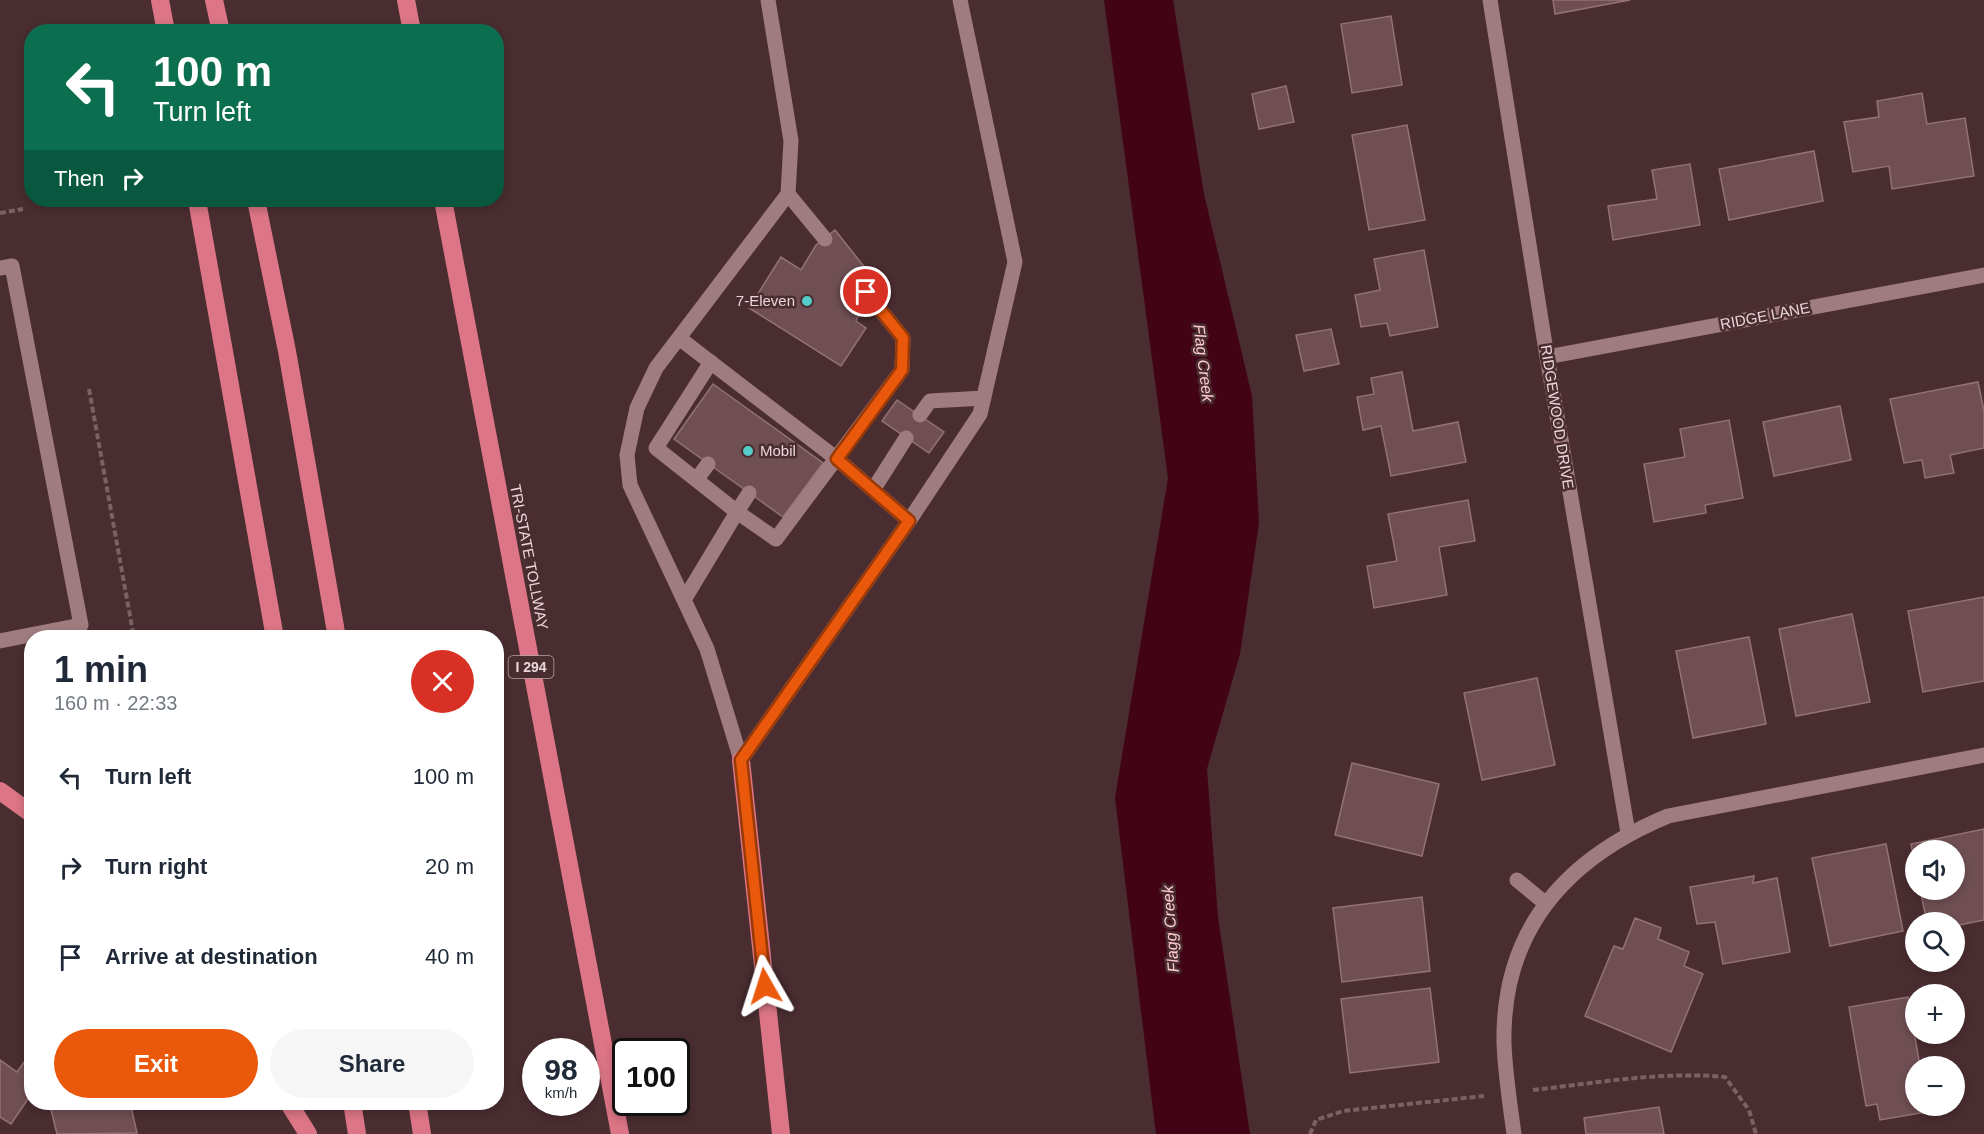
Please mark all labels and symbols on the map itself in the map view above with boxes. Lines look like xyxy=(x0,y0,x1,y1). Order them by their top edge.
pin xyxy=(840,266,891,317)
place label: 7-Eleven xyxy=(736,292,795,309)
marker: 7-Eleven xyxy=(800,294,814,308)
street label: RIDGE LANE xyxy=(1719,298,1811,333)
water label: Flag Creek xyxy=(1190,323,1217,404)
street label: RIDGEWOOD DRIVE xyxy=(1538,344,1577,490)
place label: Mobil xyxy=(760,442,796,459)
marker: Mobil xyxy=(741,444,755,458)
street label: TRI-STATE TOLLWAY xyxy=(507,483,552,631)
road number: I 294 xyxy=(508,656,554,678)
water label: Flagg Creek xyxy=(1159,884,1182,973)
position arrow xyxy=(733,954,797,1018)
speed limit sign: 100 xyxy=(612,1038,690,1116)

